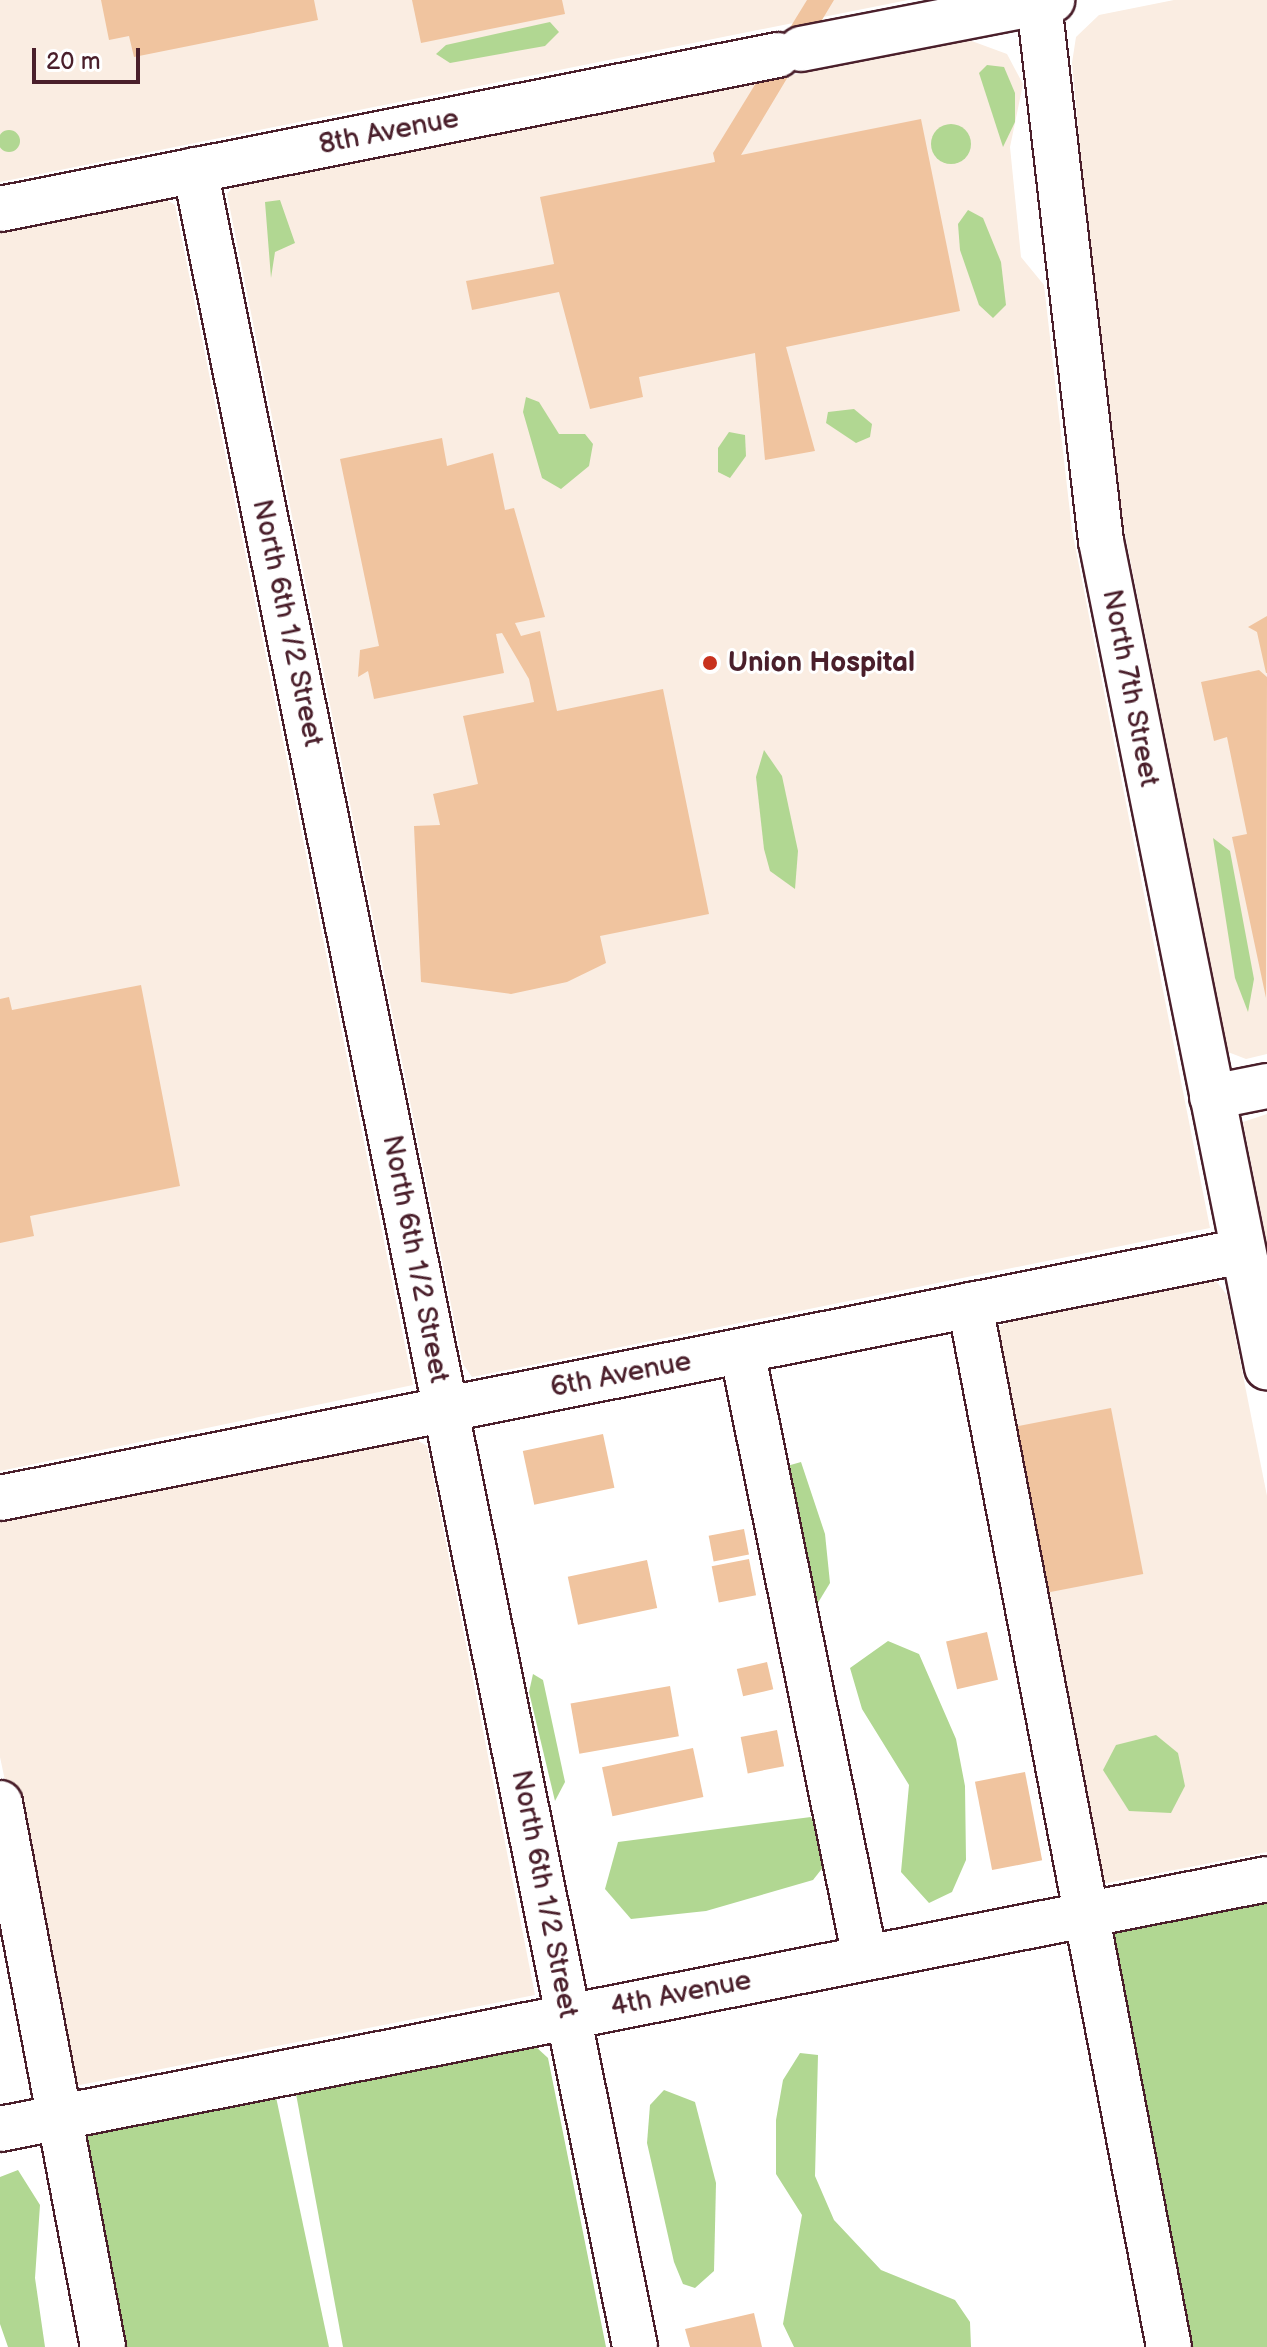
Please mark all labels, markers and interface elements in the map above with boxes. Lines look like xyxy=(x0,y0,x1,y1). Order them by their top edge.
scale bar xyxy=(36,32,144,82)
text: 20 m xyxy=(46,47,101,76)
street label: 8th Avenue xyxy=(316,102,462,162)
street label: North 6th 1/2 Street xyxy=(244,496,330,750)
street label: North 7th Street xyxy=(1094,586,1166,790)
place label: Union Hospital xyxy=(728,646,915,680)
marker: Union Hospital xyxy=(699,652,721,674)
street label: North 6th 1/2 Street xyxy=(374,1132,456,1386)
street label: 6th Avenue xyxy=(548,1345,694,1405)
street label: North 6th 1/2 Street xyxy=(503,1767,585,2021)
street label: 4th Avenue xyxy=(608,1964,754,2024)

